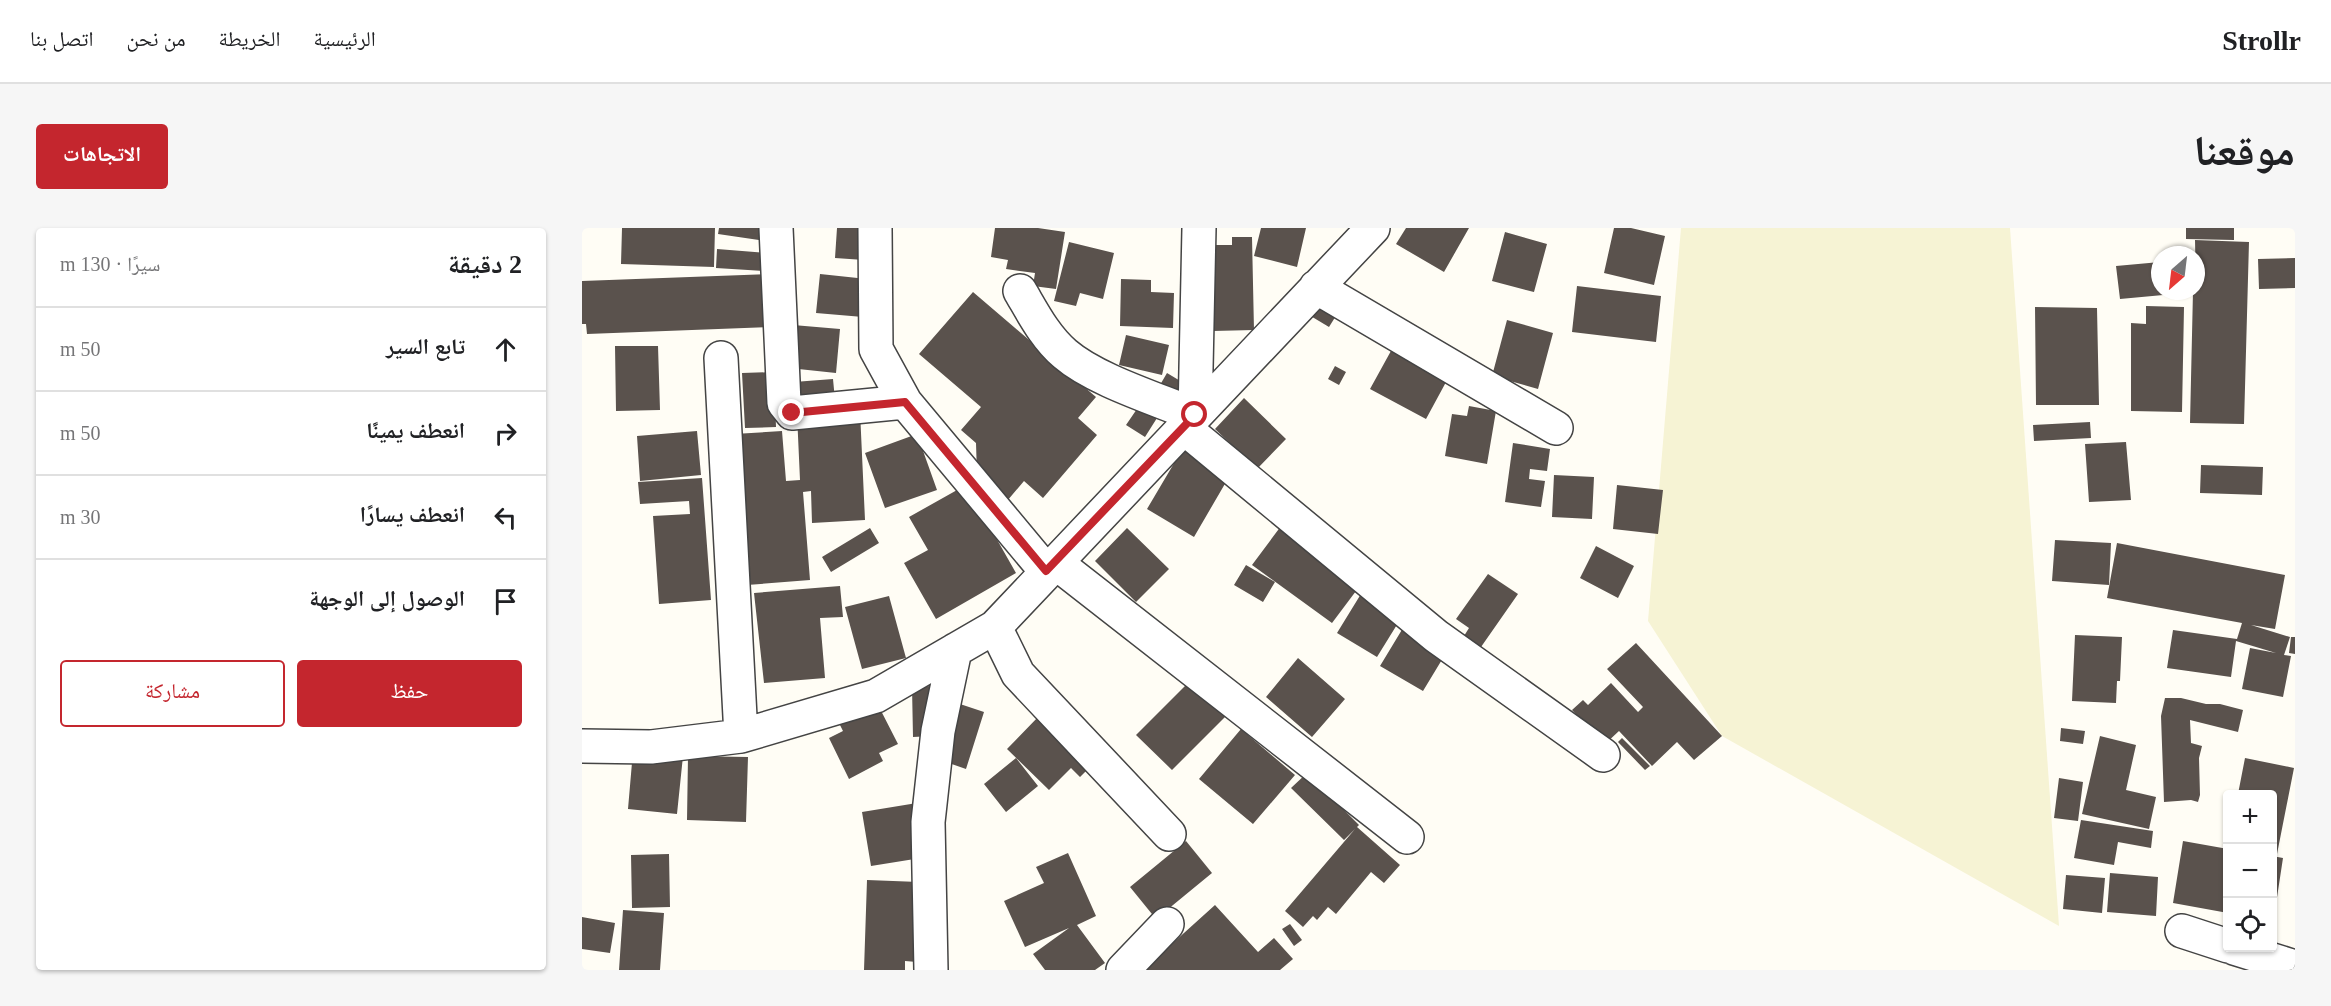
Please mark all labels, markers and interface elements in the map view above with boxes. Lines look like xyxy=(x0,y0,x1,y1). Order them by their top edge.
text: Strollr xyxy=(2222,25,2301,56)
text: اتصل بنا xyxy=(30,27,93,51)
text: من نحن xyxy=(126,27,186,51)
text: الخريطة xyxy=(219,27,280,51)
text: الرئيسية xyxy=(313,27,376,51)
button: الاتجاهات xyxy=(36,124,168,189)
text: موقعنا xyxy=(2194,128,2295,174)
north arrow xyxy=(2151,246,2205,300)
text: 2 دقيقة xyxy=(448,250,522,279)
text: سيرًا · 130 m xyxy=(60,253,160,275)
icon: ahead xyxy=(489,333,522,366)
text: تابع السير xyxy=(386,334,465,359)
text: 50 m xyxy=(60,338,101,360)
route end xyxy=(778,399,804,425)
route start xyxy=(1181,401,1207,427)
icon: right xyxy=(489,417,522,450)
text: انعطف يمينًا xyxy=(366,418,465,443)
text: 50 m xyxy=(60,422,101,444)
icon: left xyxy=(489,501,522,534)
text: انعطف يسارًا xyxy=(360,502,465,527)
text: 30 m xyxy=(60,506,101,528)
icon: arrive xyxy=(489,585,522,618)
text: الوصول إلى الوجهة xyxy=(309,586,465,611)
button: مشاركة xyxy=(60,660,285,727)
button: حفظ xyxy=(297,660,522,727)
map controls xyxy=(2223,790,2277,952)
button: + xyxy=(2223,790,2277,844)
button: − xyxy=(2223,844,2277,898)
button: locate xyxy=(2223,898,2277,952)

